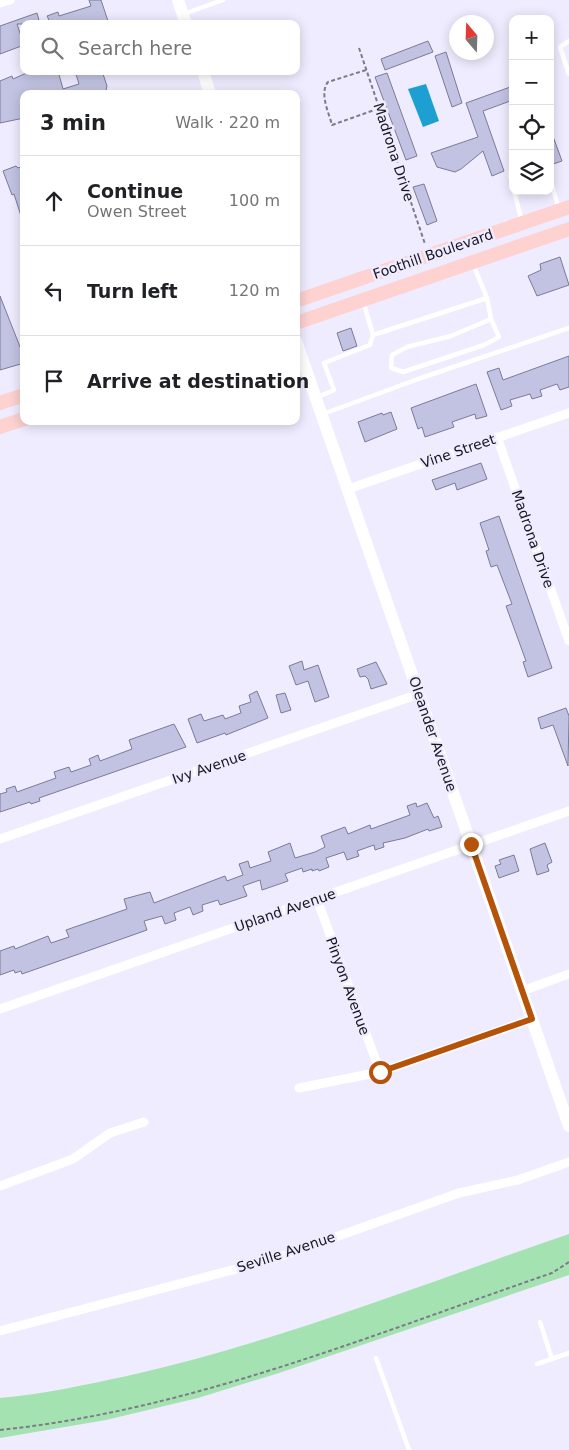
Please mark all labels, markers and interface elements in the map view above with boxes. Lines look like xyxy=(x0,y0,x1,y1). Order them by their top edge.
north arrow xyxy=(449,15,494,60)
map controls xyxy=(509,15,554,195)
button: + xyxy=(509,15,554,60)
search box xyxy=(20,20,300,75)
icon: search xyxy=(38,34,66,62)
text: Search here xyxy=(78,37,192,59)
button: − xyxy=(509,60,554,105)
street label: Madrona Drive xyxy=(371,101,417,203)
button: locate xyxy=(509,105,554,150)
text: 3 min xyxy=(40,111,106,135)
text: Walk · 220 m xyxy=(175,113,280,132)
button: layers xyxy=(509,150,554,195)
text: Continue xyxy=(87,180,183,202)
icon: ahead xyxy=(40,187,68,215)
text: 100 m xyxy=(229,191,280,210)
text: Owen Street xyxy=(87,202,186,221)
street label: Foothill Boulevard xyxy=(371,226,495,282)
icon: left xyxy=(40,277,68,305)
text: Turn left xyxy=(87,280,178,302)
text: 120 m xyxy=(229,281,280,300)
icon: arrive xyxy=(40,367,68,395)
text: Arrive at destination xyxy=(87,370,309,392)
street label: Vine Street xyxy=(419,431,498,471)
street label: Madrona Drive xyxy=(509,488,557,590)
street label: Oleander Avenue xyxy=(406,674,460,794)
street label: Ivy Avenue xyxy=(170,747,248,787)
route end xyxy=(460,833,483,856)
street label: Upland Avenue xyxy=(232,885,338,935)
street label: Pinyon Avenue xyxy=(323,935,373,1037)
route start xyxy=(369,1061,392,1084)
street label: Seville Avenue xyxy=(235,1229,337,1275)

